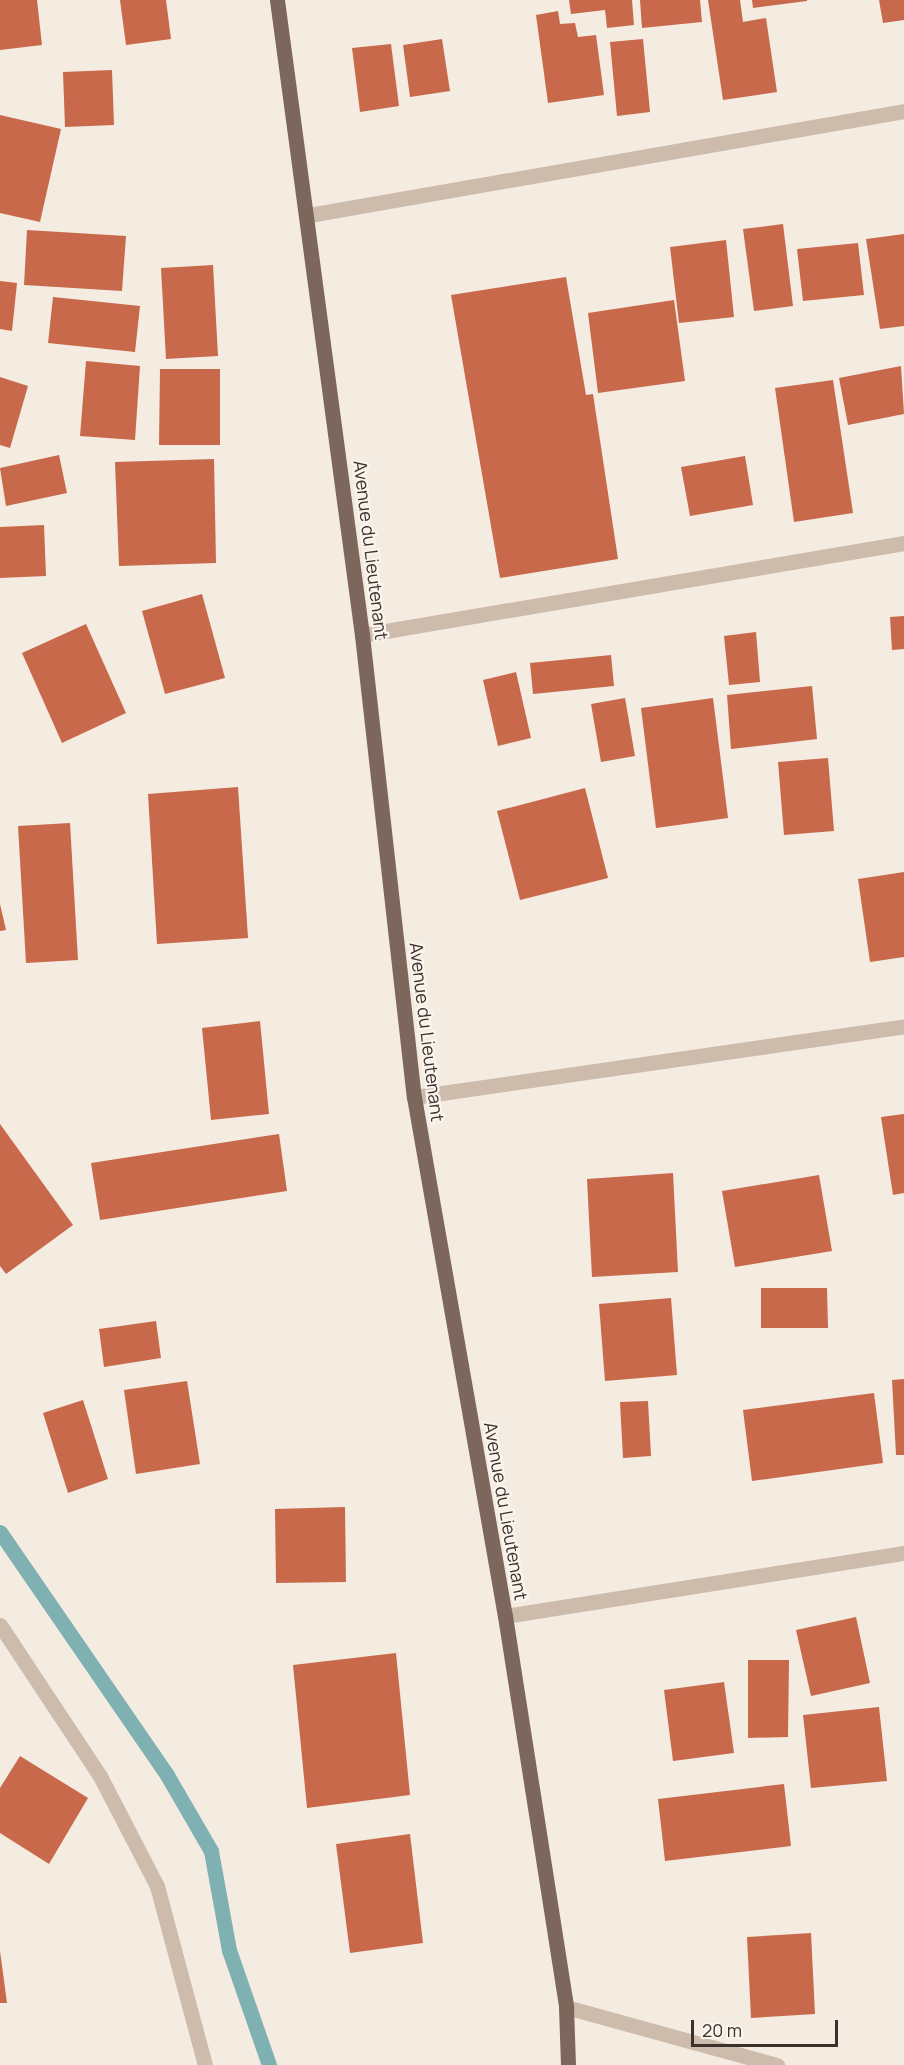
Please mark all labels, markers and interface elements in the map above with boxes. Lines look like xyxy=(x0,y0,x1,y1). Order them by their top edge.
street label: Avenue du Lieutenant xyxy=(349,459,393,641)
street label: Avenue du Lieutenant xyxy=(405,941,449,1123)
street label: Avenue du Lieutenant xyxy=(480,1420,532,1602)
scale bar xyxy=(694,2008,841,2046)
text: 20 m xyxy=(702,2018,742,2042)

